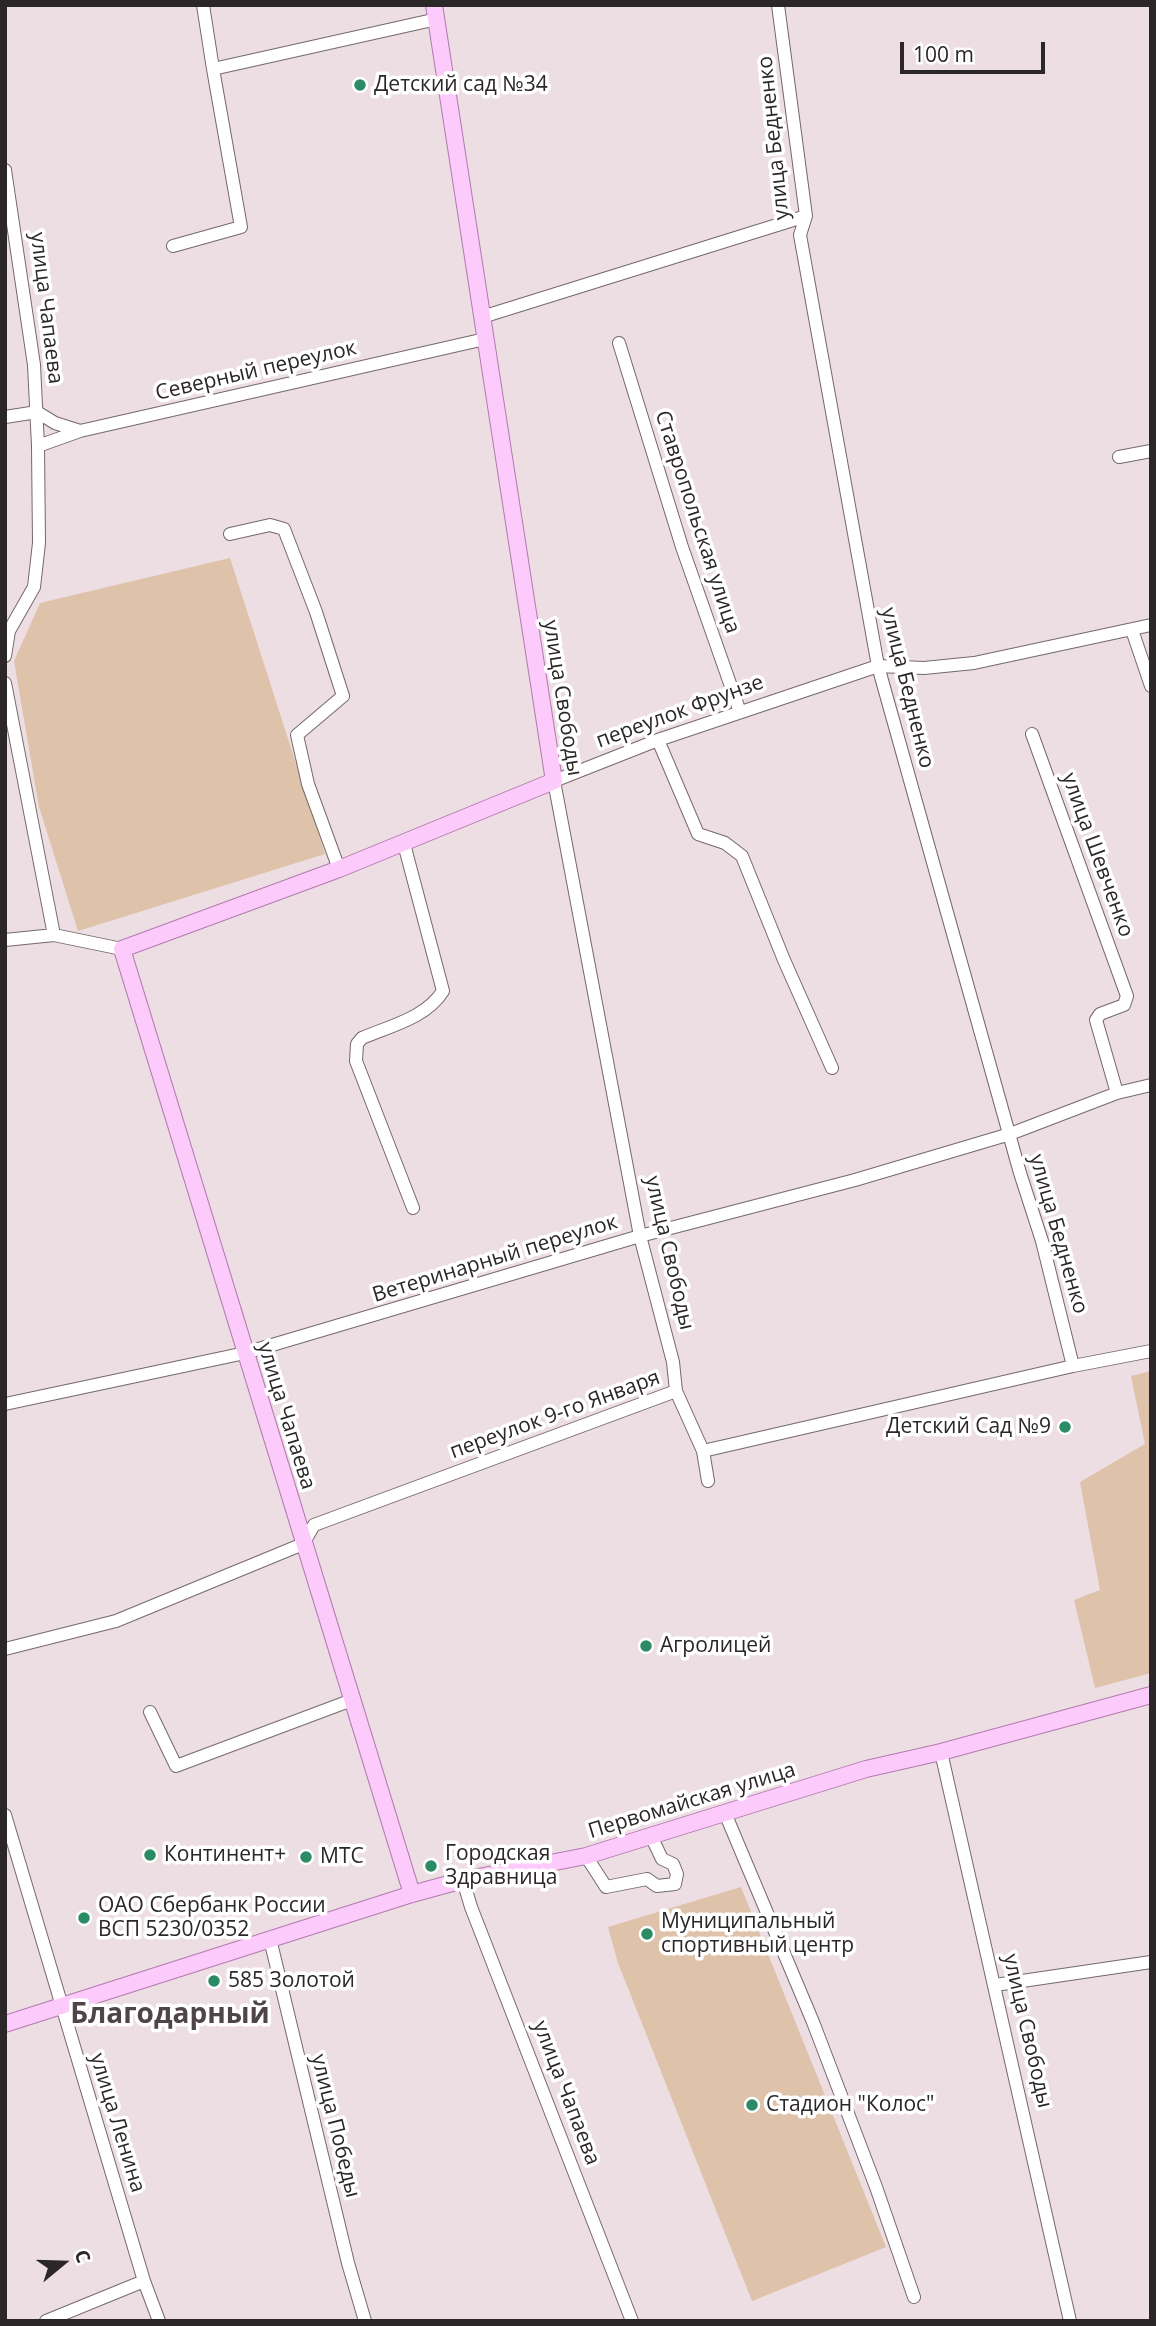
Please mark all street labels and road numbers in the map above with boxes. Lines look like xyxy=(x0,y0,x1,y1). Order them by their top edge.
street label: улица Бедненко xyxy=(753,55,795,221)
street label: улица Чапаева xyxy=(24,231,68,385)
street label: Северный переулок xyxy=(153,336,359,406)
street label: Ставропольская улица xyxy=(649,407,745,637)
street label: улица Бедненко xyxy=(875,605,939,771)
street label: улица Свободы xyxy=(537,618,587,778)
street label: переулок Фрунзе xyxy=(593,670,767,754)
street label: улица Шевченко xyxy=(1056,769,1138,941)
street label: улица Бедненко xyxy=(1023,1151,1093,1317)
street label: улица Свободы xyxy=(639,1173,699,1333)
street label: Ветеринарный переулок xyxy=(370,1210,620,1308)
street label: улица Чапаева xyxy=(252,1339,320,1493)
street label: переулок 9-го Января xyxy=(447,1365,663,1465)
street label: Первомайская улица xyxy=(585,1757,799,1845)
street label: улица Свободы xyxy=(997,1951,1057,2111)
street label: улица Чапаева xyxy=(527,2017,605,2169)
street label: улица Ленина xyxy=(84,2050,150,2196)
street label: улица Победы xyxy=(305,2052,365,2200)

